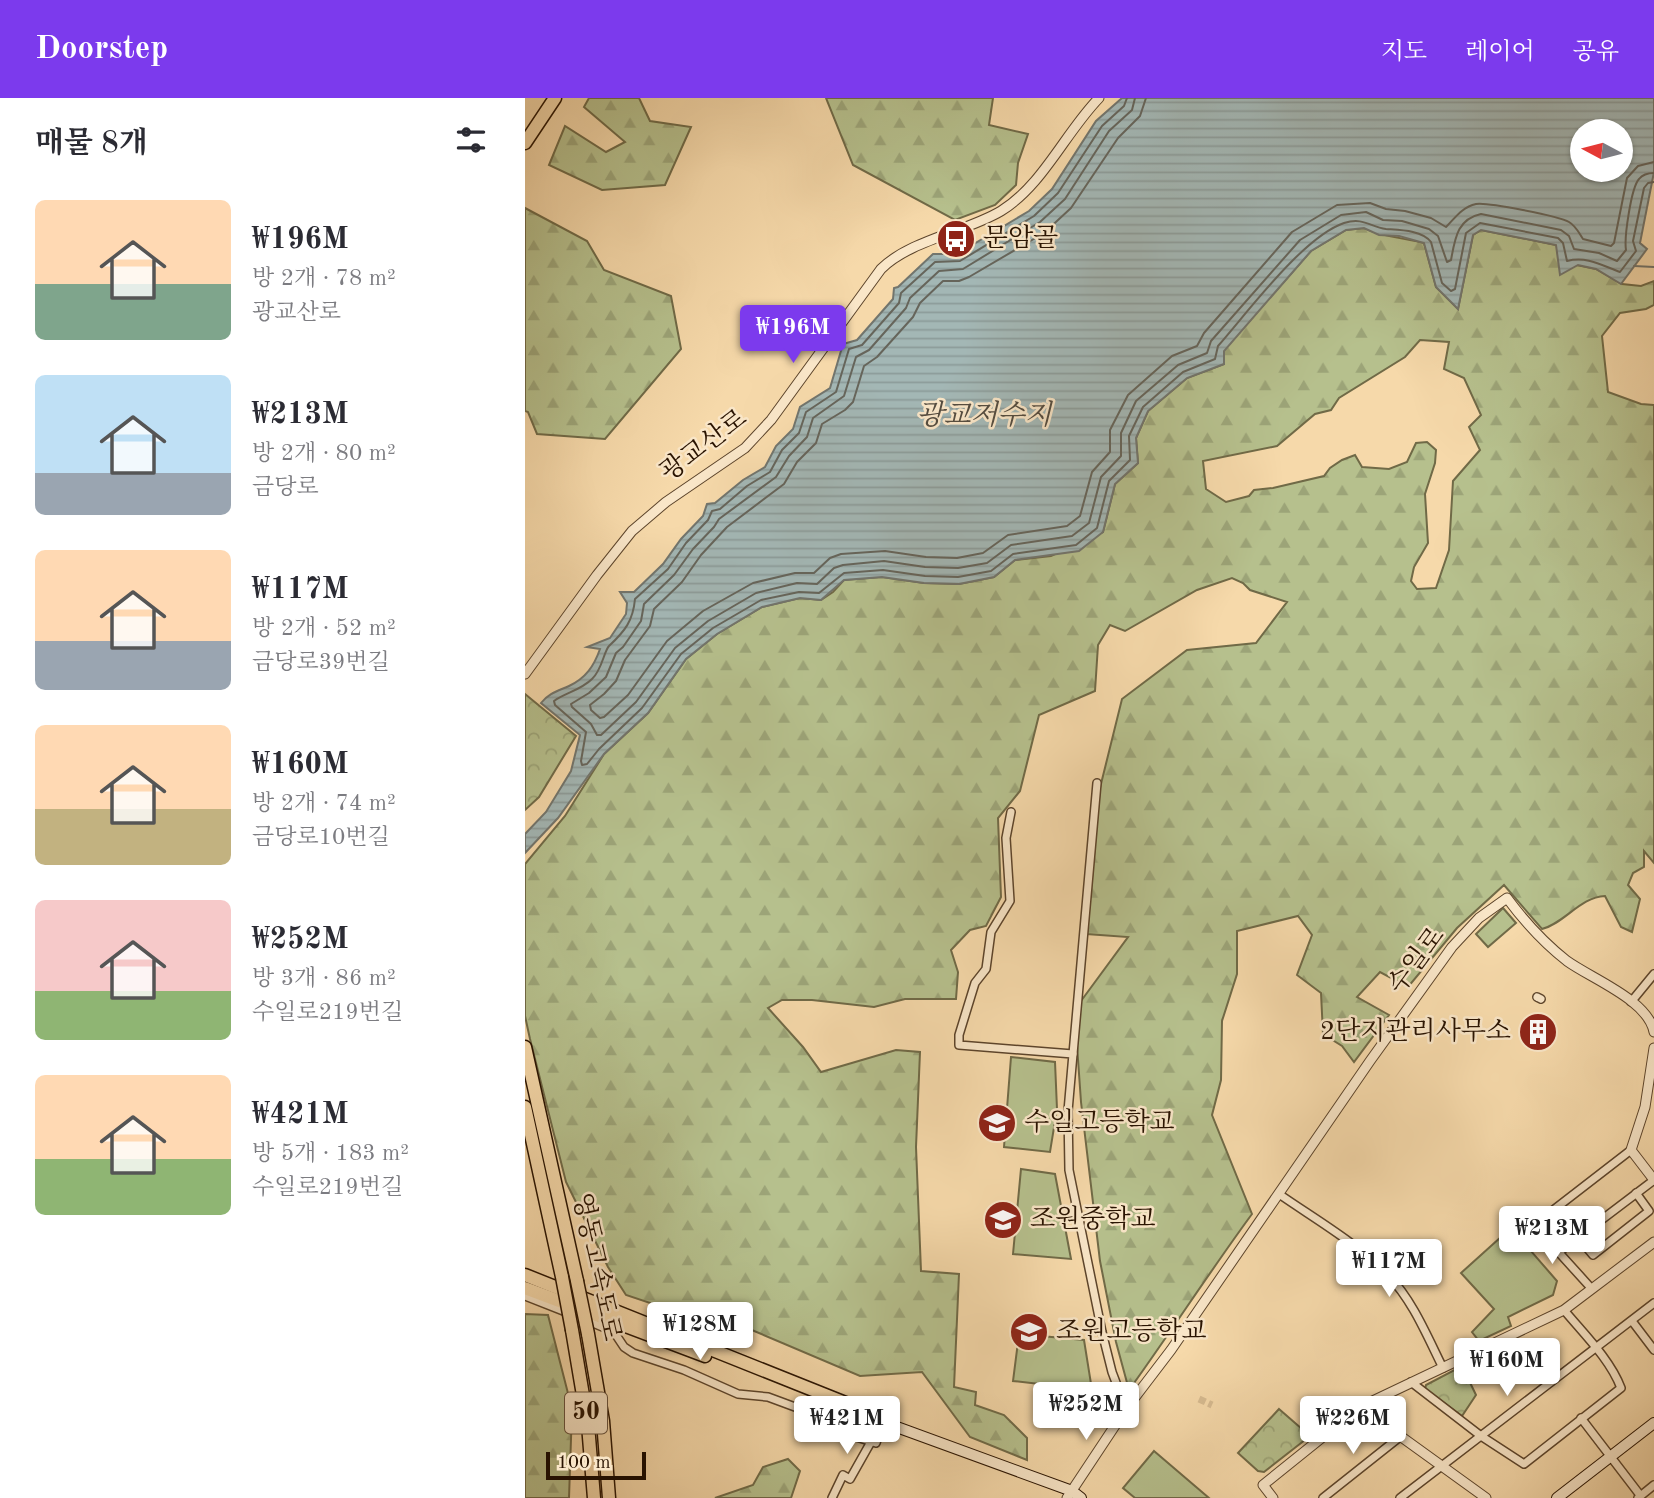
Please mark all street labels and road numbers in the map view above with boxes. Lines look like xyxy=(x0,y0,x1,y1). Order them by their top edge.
street label: 광교산로 xyxy=(655,404,752,487)
street label: 수일로 xyxy=(1382,922,1450,999)
street label: 영동고속도로 xyxy=(568,1190,626,1343)
road number: 50 xyxy=(565,1392,607,1434)

